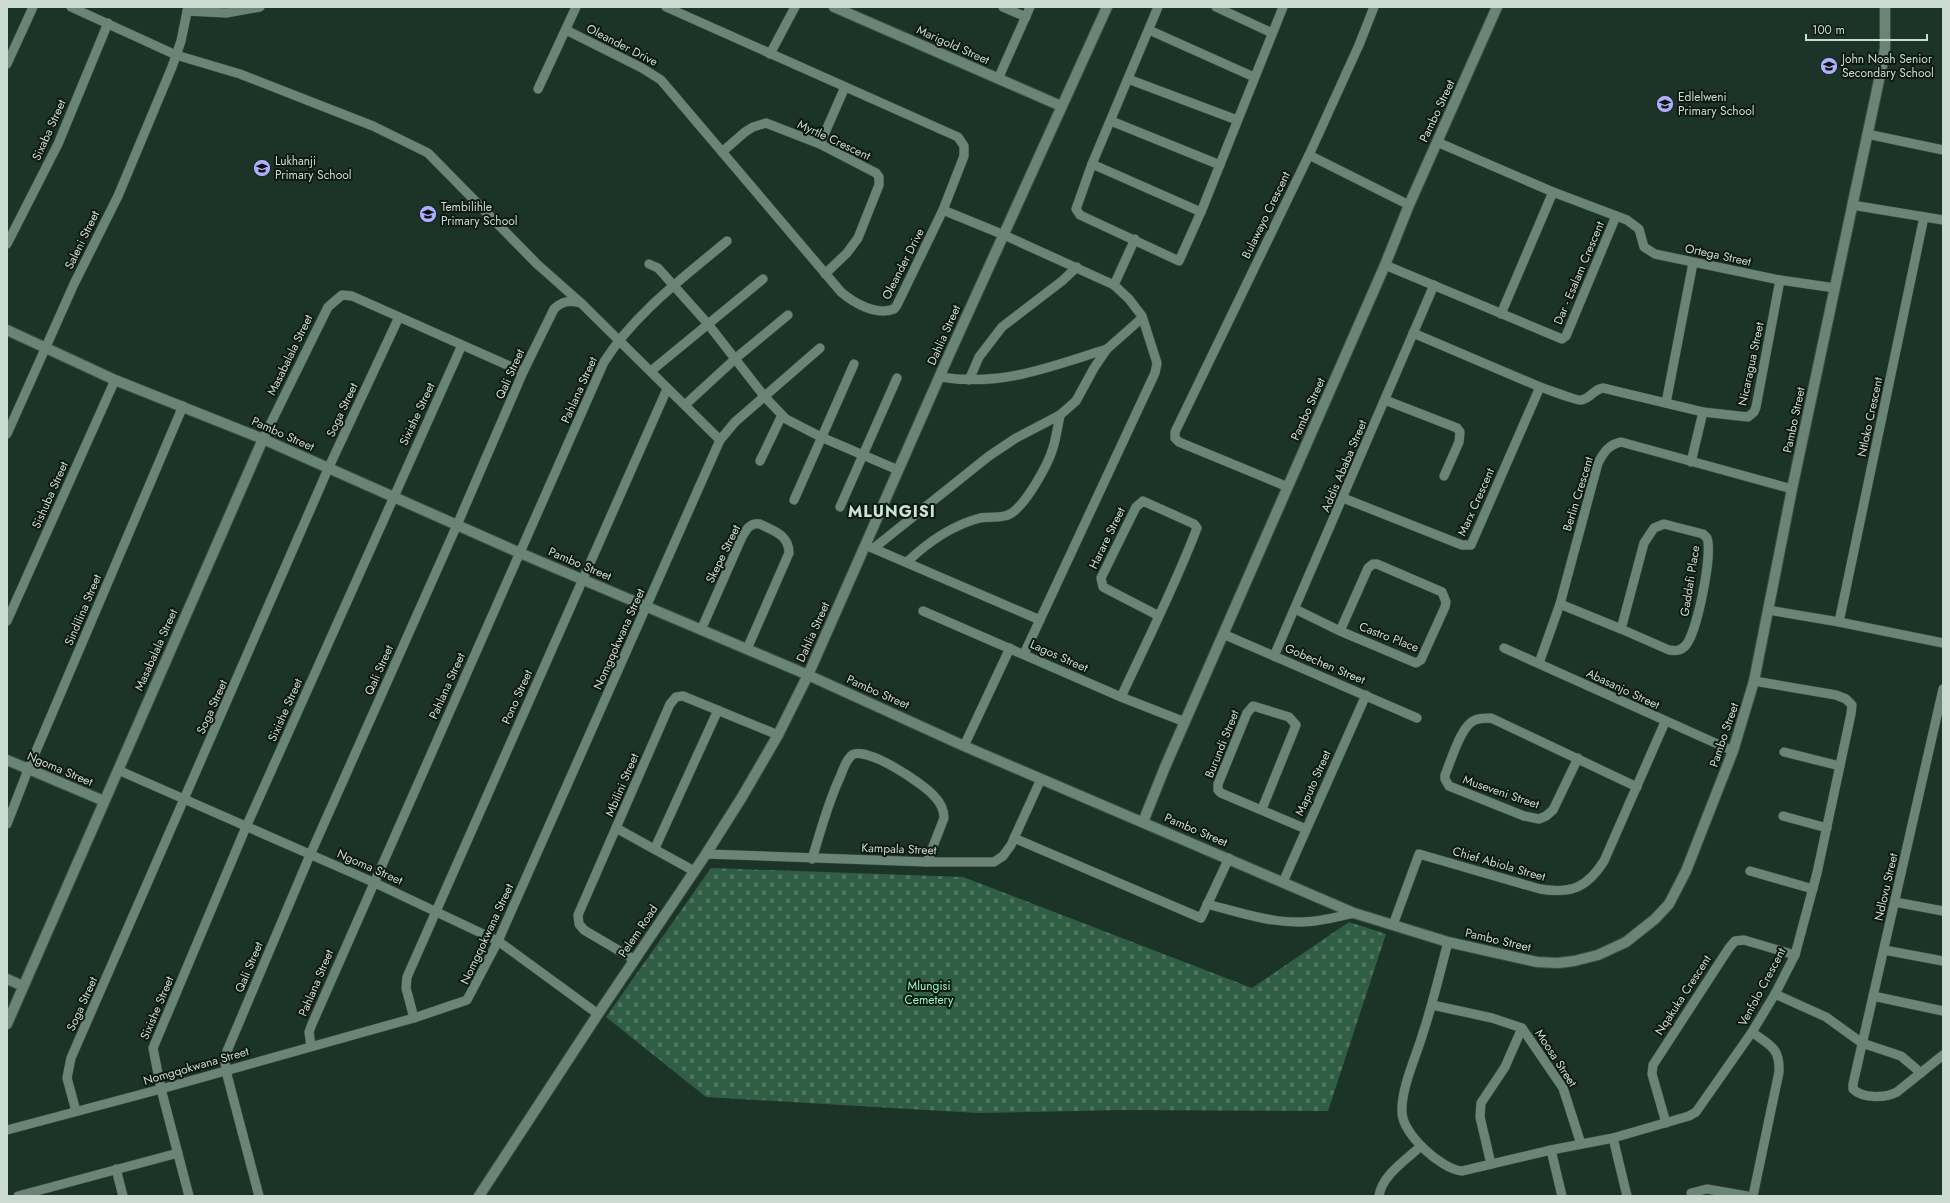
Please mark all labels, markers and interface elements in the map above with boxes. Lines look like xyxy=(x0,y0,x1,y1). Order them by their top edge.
scale bar xyxy=(1806,16,1927,42)
street label: Oleander Drive xyxy=(583,19,661,71)
street label: Marigold Street xyxy=(914,21,992,69)
text: 100 m xyxy=(1812,21,1845,39)
place label: John Noah Senior Secondary School xyxy=(1840,50,1934,82)
school or university icon: John Noah Senior Secondary School xyxy=(1819,56,1839,76)
street label: Pambo Street xyxy=(1415,77,1459,145)
place label: Edlelweni Primary School xyxy=(1678,88,1755,120)
school or university icon: Edlelweni Primary School xyxy=(1655,94,1675,114)
street label: Sixaba Street xyxy=(27,96,71,164)
street label: Myrtle Crescent xyxy=(794,115,874,165)
place label: Lukhanji Primary School xyxy=(275,152,352,184)
school or university icon: Lukhanji Primary School xyxy=(252,158,272,178)
street label: Bulawayo Crescent xyxy=(1237,168,1295,262)
place label: Tembilihle Primary School xyxy=(441,198,518,230)
school or university icon: Tembilihle Primary School xyxy=(418,204,438,224)
street label: Saleni Street xyxy=(60,208,104,272)
street label: Dar - Esalam Crescent xyxy=(1549,218,1609,327)
street label: Oleander Drive xyxy=(877,225,929,303)
street label: Ortega Street xyxy=(1683,239,1753,271)
street label: Dahlia Street xyxy=(923,302,965,368)
street label: Masabalala Street xyxy=(263,311,317,398)
street label: Nicaragua Street xyxy=(1733,320,1769,407)
street label: Qali Street xyxy=(491,346,529,402)
street label: Pahlana Street xyxy=(556,354,602,426)
street label: Pambo Street xyxy=(1286,375,1330,443)
street label: Ntloko Crescent xyxy=(1853,375,1887,458)
street label: Soga Street xyxy=(322,380,362,440)
street label: Sixishe Street xyxy=(395,380,439,448)
street label: Pambo Street xyxy=(1778,385,1810,455)
street label: Pambo Street xyxy=(249,412,317,456)
street label: Addis Ababa Street xyxy=(1316,417,1372,515)
street label: Berlin Crescent xyxy=(1558,454,1598,533)
street label: Sishuba Street xyxy=(27,458,73,532)
street label: Marx Crescent xyxy=(1453,465,1499,539)
district label: MLUNGISI xyxy=(848,500,936,523)
street label: Harare Street xyxy=(1084,504,1130,572)
street label: Skepe Street xyxy=(701,522,745,586)
street label: Pambo Street xyxy=(546,543,614,585)
street label: Gaddafi Place xyxy=(1676,544,1704,618)
street label: Sindilina Street xyxy=(60,571,106,649)
street label: Nomgqokwana Street xyxy=(589,585,649,693)
street label: Dahlia Street xyxy=(792,599,834,665)
street label: Masabalala Street xyxy=(130,606,182,694)
street label: Castro Place xyxy=(1356,617,1422,657)
street label: Lagos Street xyxy=(1027,635,1091,677)
street label: Gobechen Street xyxy=(1282,639,1368,689)
street label: Qali Street xyxy=(360,642,398,698)
street label: Pahlana Street xyxy=(424,650,470,722)
street label: Abasanjo Street xyxy=(1583,664,1663,714)
street label: Pono Street xyxy=(497,667,537,727)
street label: Pambo Street xyxy=(844,670,912,714)
street label: Sixishe Street xyxy=(263,675,307,744)
street label: Soga Street xyxy=(192,677,232,737)
street label: Pambo Street xyxy=(1705,700,1743,770)
street label: Burundi Street xyxy=(1200,707,1244,781)
street label: Ngoma Street xyxy=(24,747,96,791)
street label: Maputo Street xyxy=(1290,747,1336,819)
street label: Mbilini Street xyxy=(601,750,643,819)
street label: Museveni Street xyxy=(1460,771,1542,814)
street label: Pambo Street xyxy=(1162,809,1230,851)
street label: Kampala Street xyxy=(861,839,937,859)
street label: Chief Abiola Street xyxy=(1450,842,1548,886)
street label: Ngoma Street xyxy=(334,845,406,890)
street label: Ndlovu Street xyxy=(1869,851,1903,923)
street label: Nomgqokwana Street xyxy=(456,881,518,987)
street label: Pelem Road xyxy=(614,901,662,961)
street label: Pambo Street xyxy=(1463,924,1533,956)
street label: Qali Street xyxy=(230,939,268,995)
street label: Venfolo Crescent xyxy=(1734,944,1790,1029)
street label: Pahlana Street xyxy=(294,947,338,1019)
street label: Nqakuka Crescent xyxy=(1650,951,1716,1039)
street label: Sixishe Street xyxy=(136,973,178,1043)
street label: Soga Street xyxy=(62,974,102,1034)
park label: Mlungisi Cemetery xyxy=(905,977,954,1009)
street label: Moosa Street xyxy=(1531,1026,1581,1091)
street label: Nomgqokwana Street xyxy=(141,1042,251,1090)

